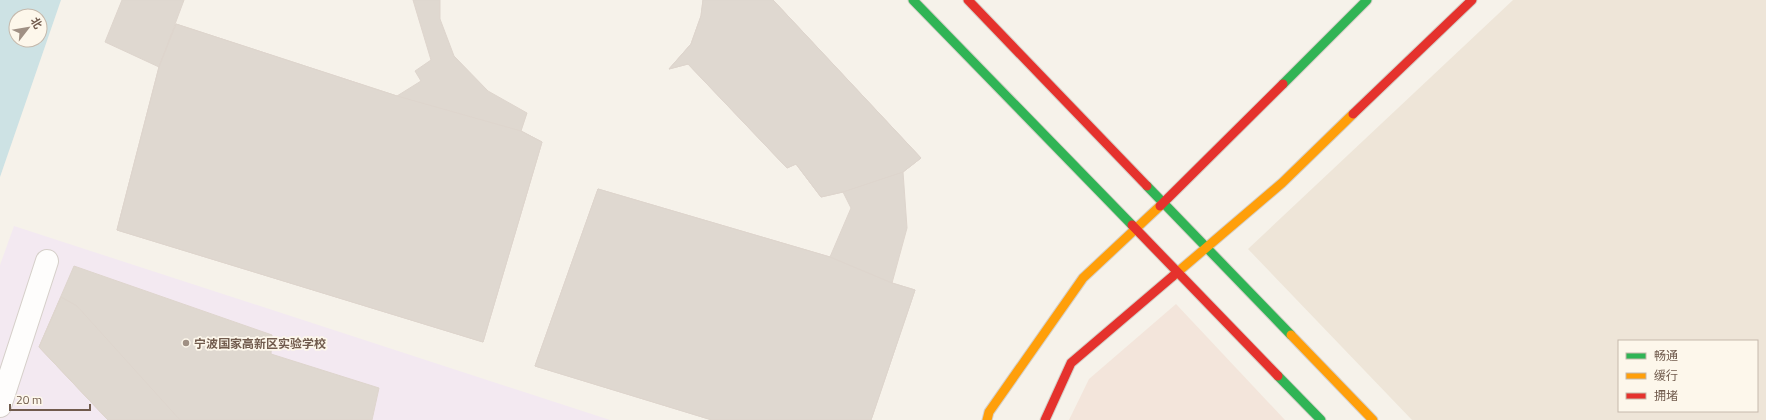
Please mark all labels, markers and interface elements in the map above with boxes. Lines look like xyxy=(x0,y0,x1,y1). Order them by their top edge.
north arrow xyxy=(8,8,48,48)
text: 北 xyxy=(27,14,46,32)
place label: 宁波国家高新区实验学校 xyxy=(194,334,326,353)
marker: 宁波国家高新区实验学校 xyxy=(181,338,191,348)
legend xyxy=(1618,340,1758,412)
text: 畅通 xyxy=(1654,346,1678,365)
text: 缓行 xyxy=(1654,366,1678,385)
scale bar xyxy=(10,386,90,412)
text: 拥堵 xyxy=(1654,386,1678,405)
text: 20 m xyxy=(16,390,42,409)

